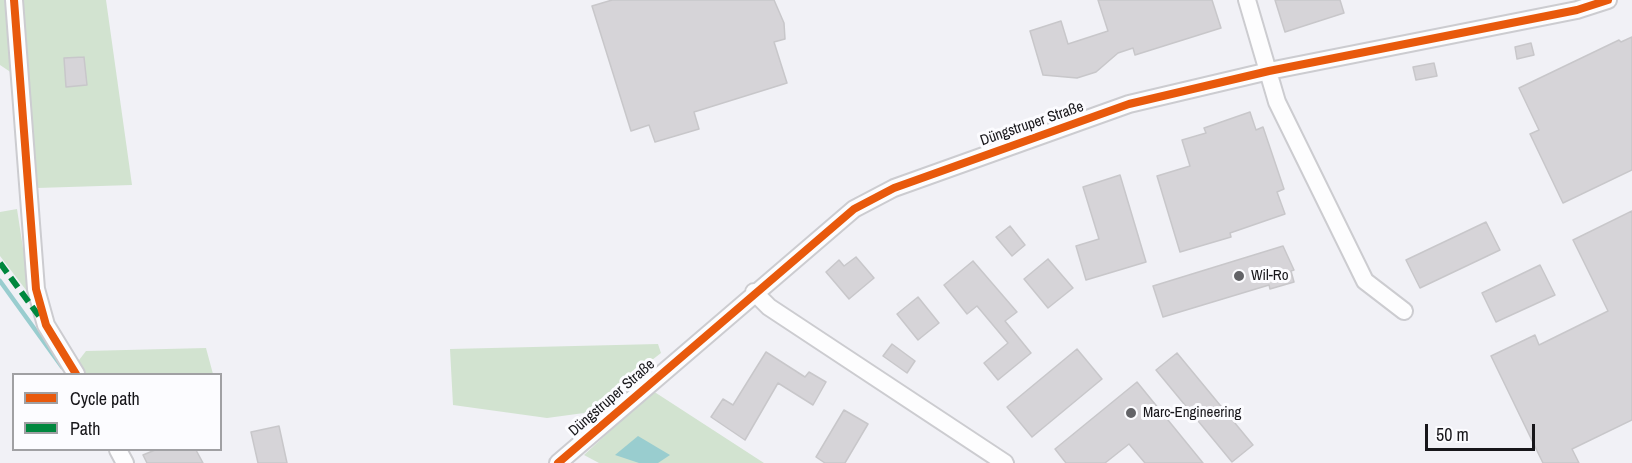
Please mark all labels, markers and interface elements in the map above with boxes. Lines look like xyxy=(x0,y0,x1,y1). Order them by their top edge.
street label: Düngstruper Straße xyxy=(978,98,1086,150)
place label: Wil-Ro xyxy=(1251,267,1289,285)
marker: Wil-Ro xyxy=(1232,269,1246,283)
street label: Düngstruper Straße xyxy=(565,356,659,440)
legend xyxy=(12,373,222,451)
text: Cycle path xyxy=(70,386,140,411)
place label: Marc-Engineering xyxy=(1143,404,1241,422)
marker: Marc-Engineering xyxy=(1124,406,1138,420)
scale bar xyxy=(1428,412,1538,450)
text: Path xyxy=(70,416,100,441)
text: 50 m xyxy=(1436,422,1469,447)

